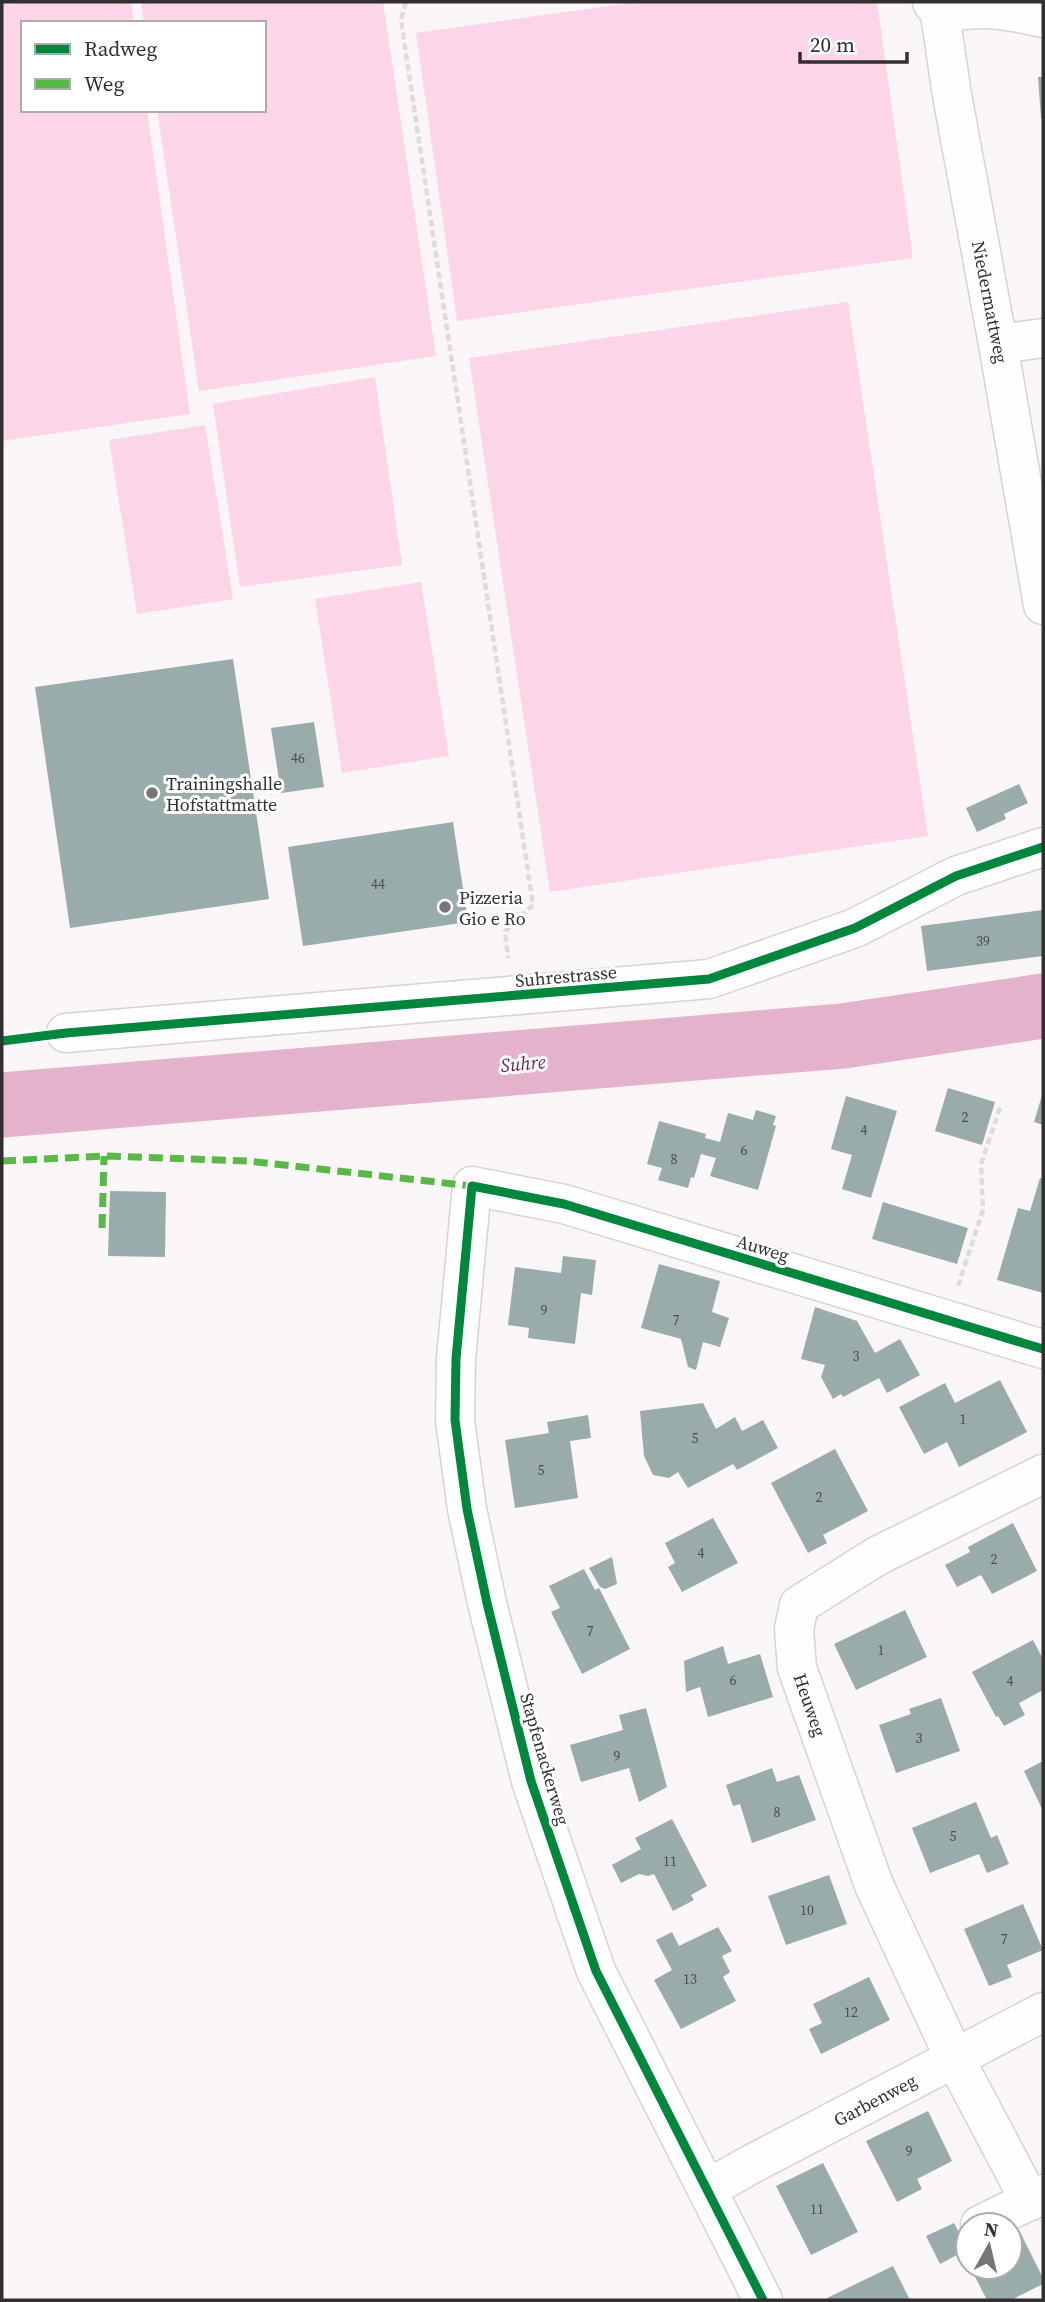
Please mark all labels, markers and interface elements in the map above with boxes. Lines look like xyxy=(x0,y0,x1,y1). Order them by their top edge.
legend xyxy=(21,21,266,112)
scale bar xyxy=(800,21,907,65)
text: 20 m xyxy=(810,30,855,59)
text: Radweg xyxy=(84,34,157,63)
text: Weg xyxy=(84,69,124,98)
street label: Niedermattweg xyxy=(966,239,1014,365)
house number: 46 xyxy=(291,748,305,768)
place label: Trainingshalle Hofstattmatte xyxy=(166,771,282,817)
marker: Trainingshalle Hofstattmatte xyxy=(144,785,160,801)
house number: 44 xyxy=(371,874,385,894)
place label: Pizzeria Gio e Ro xyxy=(459,885,526,931)
marker: Pizzeria Gio e Ro xyxy=(437,899,453,915)
house number: 39 xyxy=(976,931,990,951)
street label: Suhrestrasse xyxy=(514,959,618,993)
water label: Suhre xyxy=(500,1048,547,1078)
house number: 2 xyxy=(962,1107,969,1127)
house number: 4 xyxy=(861,1120,868,1140)
house number: 6 xyxy=(741,1140,748,1160)
house number: 8 xyxy=(671,1149,678,1169)
street label: Auweg xyxy=(734,1228,792,1268)
house number: 9 xyxy=(541,1300,548,1320)
house number: 7 xyxy=(673,1310,680,1330)
house number: 3 xyxy=(853,1346,860,1366)
house number: 1 xyxy=(960,1409,967,1429)
house number: 5 xyxy=(692,1428,699,1448)
house number: 5 xyxy=(538,1460,545,1480)
house number: 2 xyxy=(816,1487,823,1507)
house number: 4 xyxy=(698,1543,705,1563)
house number: 2 xyxy=(991,1549,998,1569)
house number: 7 xyxy=(587,1621,594,1641)
house number: 1 xyxy=(878,1640,885,1660)
house number: 6 xyxy=(730,1670,737,1690)
street label: Heuweg xyxy=(788,1670,832,1740)
house number: 4 xyxy=(1007,1671,1014,1691)
street label: Stapfenackerweg xyxy=(514,1690,576,1828)
house number: 3 xyxy=(916,1728,923,1748)
house number: 9 xyxy=(614,1746,621,1766)
house number: 8 xyxy=(774,1802,781,1822)
house number: 5 xyxy=(950,1826,957,1846)
house number: 11 xyxy=(663,1851,677,1871)
house number: 10 xyxy=(800,1900,814,1920)
house number: 7 xyxy=(1001,1929,1008,1949)
house number: 13 xyxy=(683,1969,697,1989)
house number: 12 xyxy=(844,2002,858,2022)
street label: Garbenweg xyxy=(829,2068,921,2132)
house number: 9 xyxy=(906,2141,913,2161)
house number: 11 xyxy=(810,2199,824,2219)
north arrow xyxy=(954,2211,1024,2281)
text: N xyxy=(983,2215,1000,2243)

